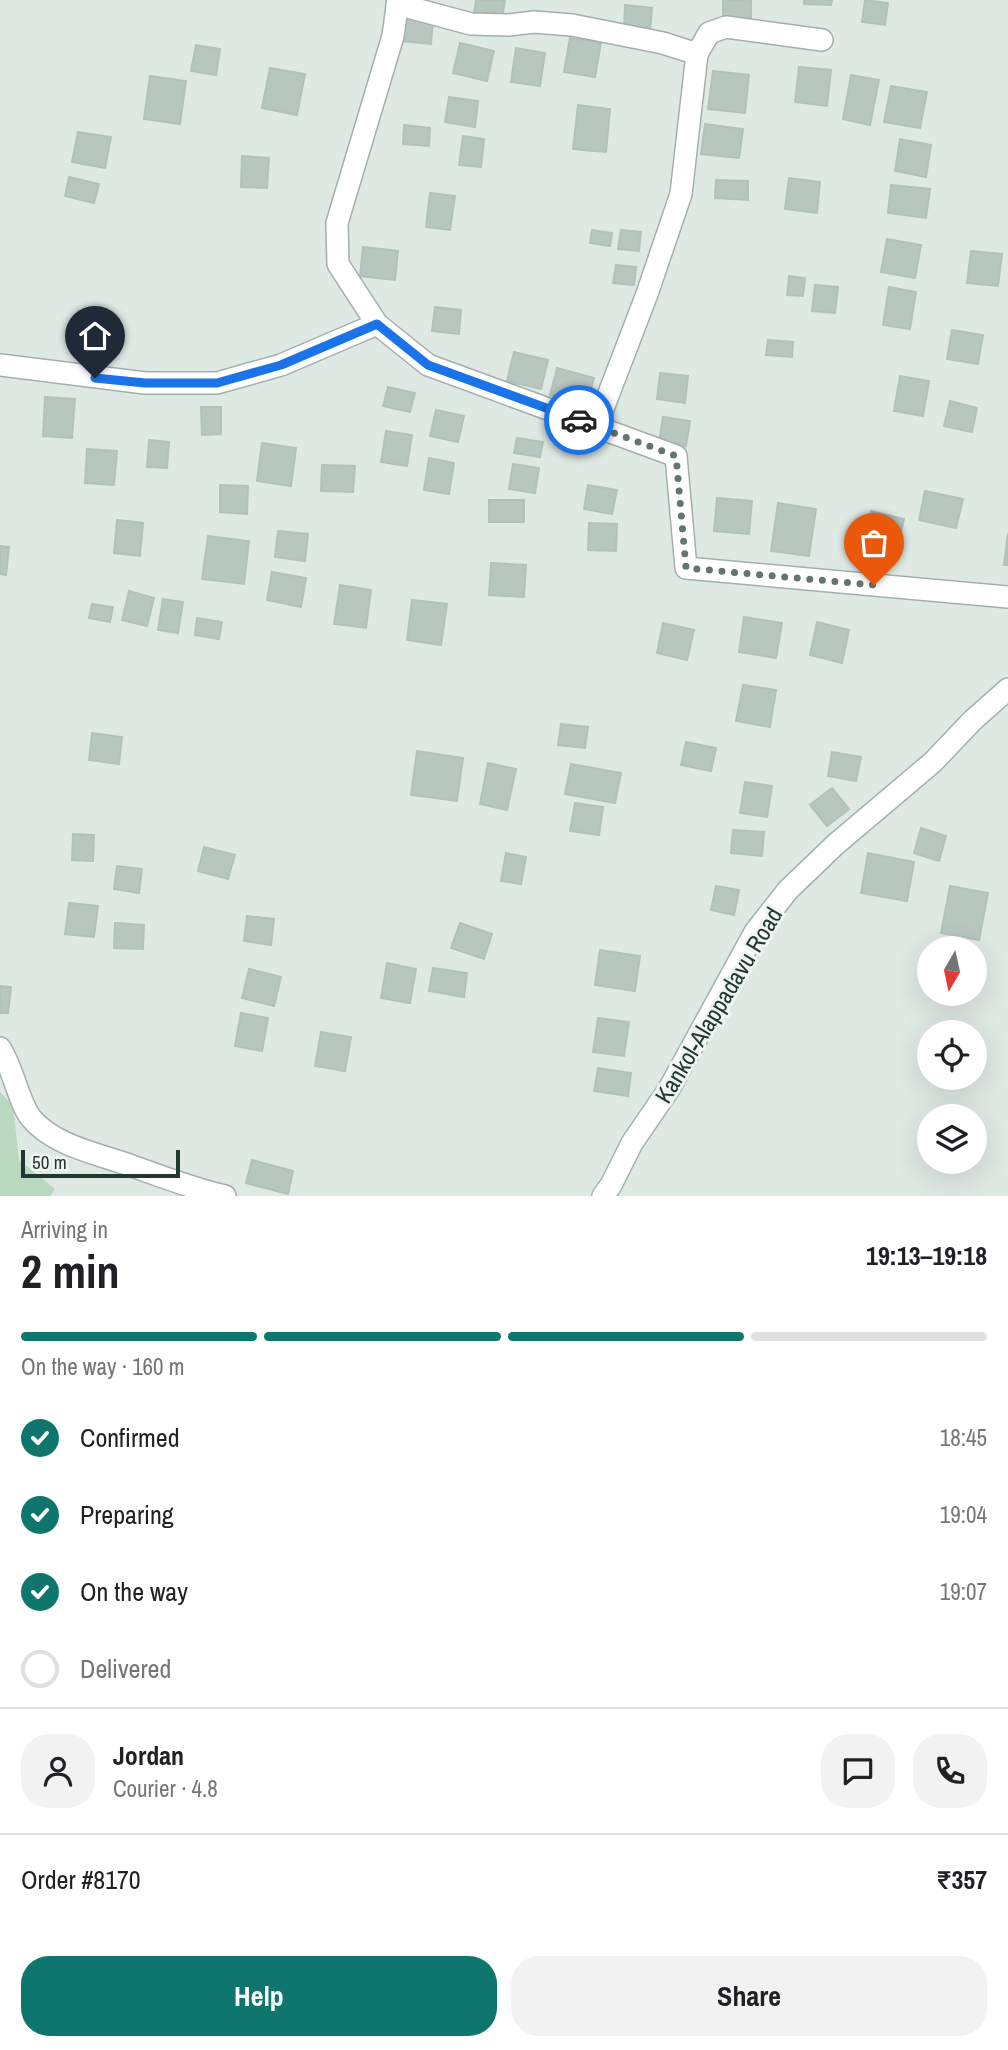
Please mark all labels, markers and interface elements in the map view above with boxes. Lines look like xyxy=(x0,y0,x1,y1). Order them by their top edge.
pin xyxy=(65,306,125,378)
icon: home xyxy=(76,317,114,355)
courier xyxy=(544,385,614,455)
icon: car xyxy=(560,401,598,439)
pin xyxy=(844,513,904,585)
icon: bag xyxy=(855,524,893,562)
street label: Kankol-Alappadavu Road xyxy=(647,901,789,1109)
north arrow xyxy=(917,936,987,1006)
map controls xyxy=(917,936,987,1174)
button: locate xyxy=(917,1020,987,1090)
button: layers xyxy=(917,1104,987,1174)
scale bar xyxy=(21,1147,180,1179)
text: 50 m xyxy=(32,1149,67,1175)
text: Arriving in xyxy=(21,1214,108,1245)
text: 19:13–19:18 xyxy=(866,1238,987,1273)
text: 2 min xyxy=(21,1240,120,1302)
text: On the way · 160 m xyxy=(21,1351,185,1382)
icon: check xyxy=(21,1419,59,1457)
text: Confirmed xyxy=(80,1420,180,1455)
text: 18:45 xyxy=(940,1422,987,1453)
icon: check xyxy=(21,1496,59,1534)
text: Preparing xyxy=(80,1497,174,1532)
text: 19:04 xyxy=(940,1499,987,1530)
icon: check xyxy=(21,1573,59,1611)
text: On the way xyxy=(80,1574,188,1609)
text: 19:07 xyxy=(940,1576,987,1607)
text: Delivered xyxy=(80,1651,171,1686)
button: person xyxy=(21,1734,95,1808)
button: chat xyxy=(821,1734,895,1808)
button: phone xyxy=(913,1734,987,1808)
text: Jordan xyxy=(113,1738,184,1773)
text: Courier · 4.8 xyxy=(113,1773,218,1804)
text: Order #8170 xyxy=(21,1862,141,1897)
text: ₹357 xyxy=(936,1862,987,1897)
button: Help xyxy=(21,1956,497,2036)
button: Share xyxy=(511,1956,987,2036)

